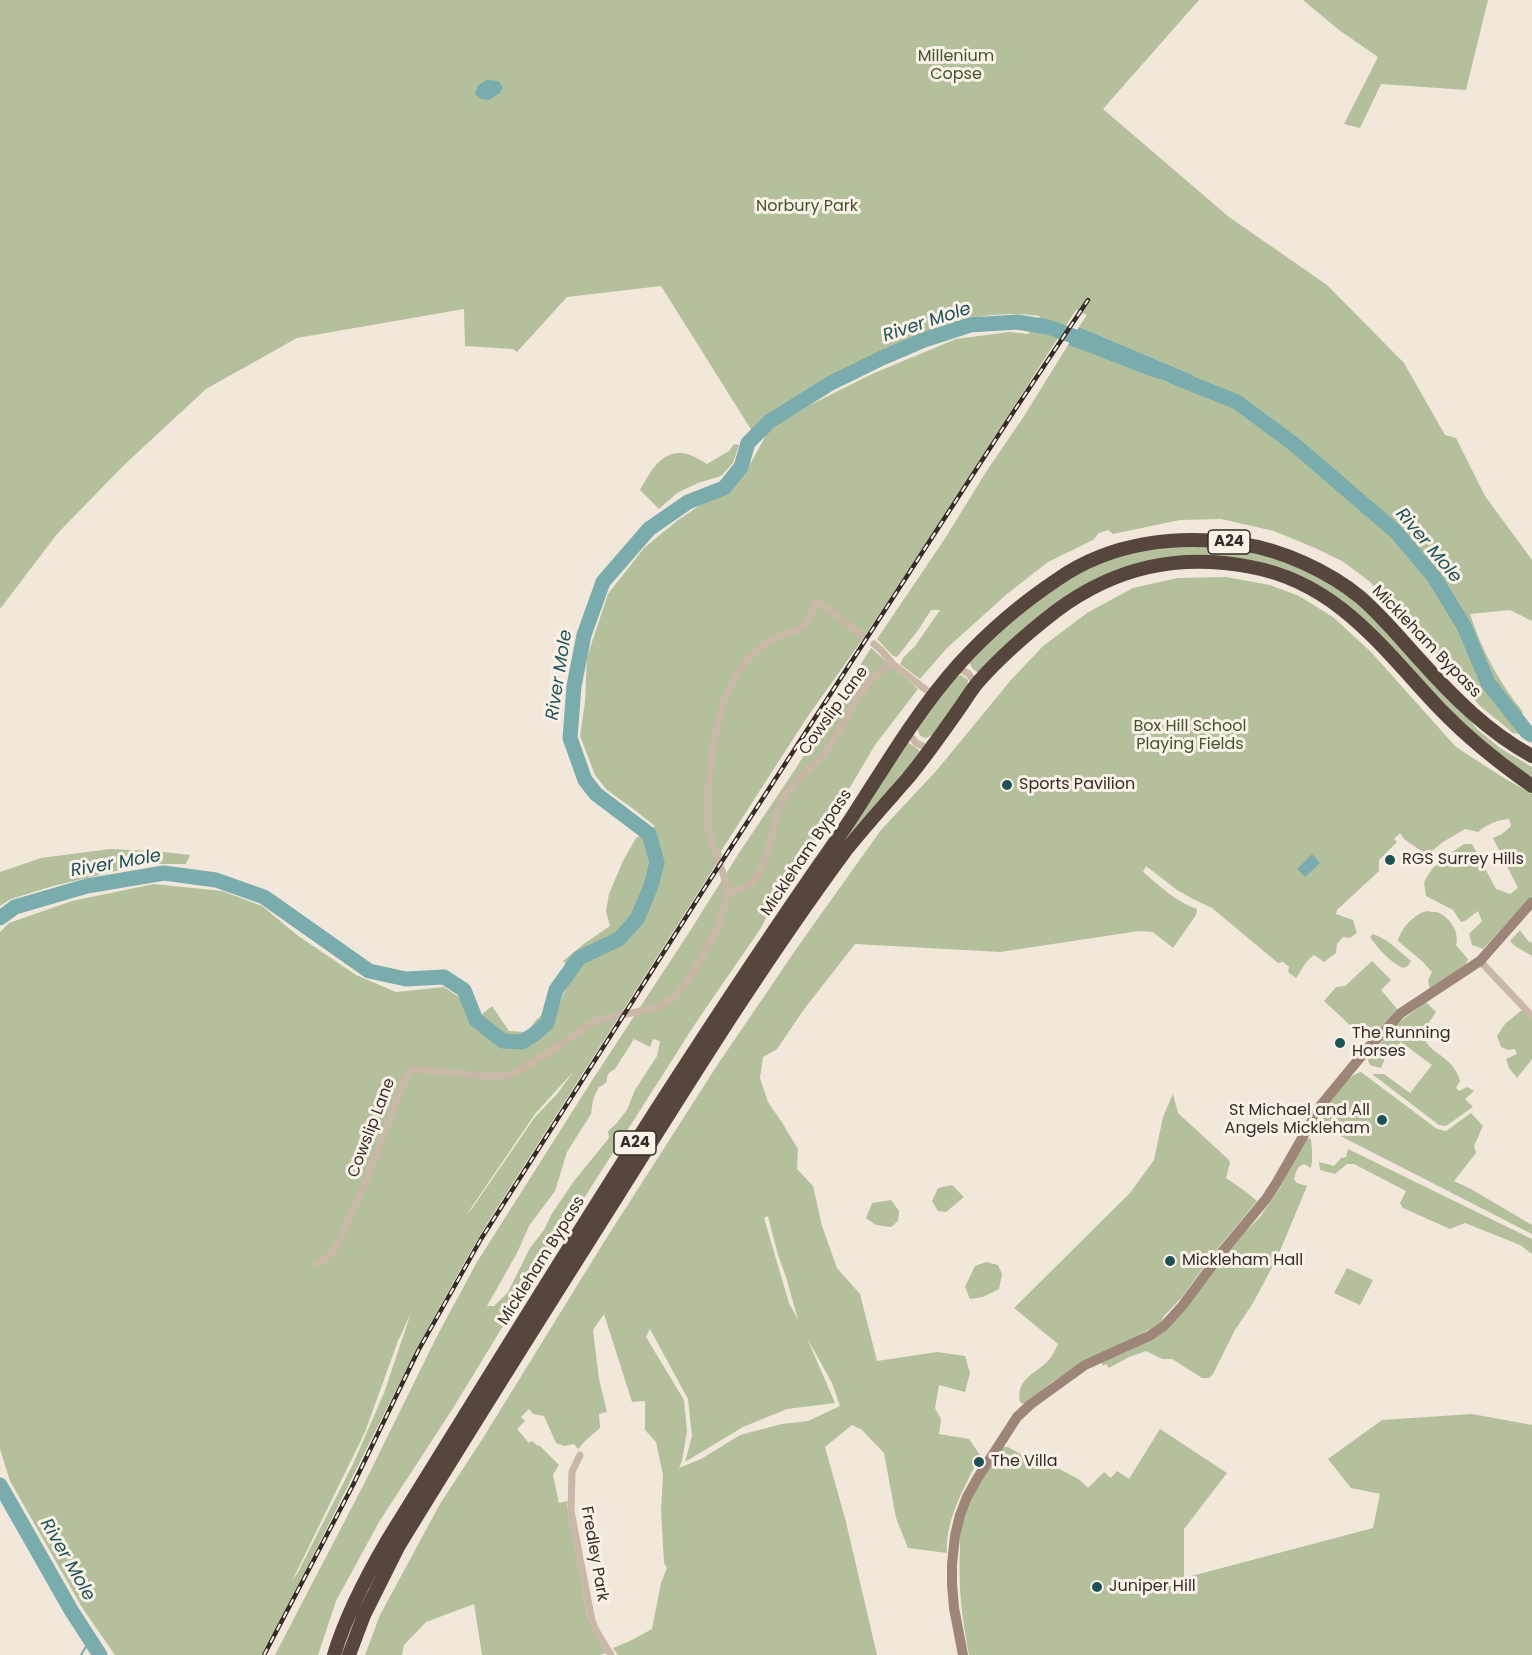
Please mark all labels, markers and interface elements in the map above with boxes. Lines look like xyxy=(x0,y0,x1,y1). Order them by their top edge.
park label: Millenium Copse xyxy=(918,47,994,85)
park label: Norbury Park xyxy=(756,197,858,217)
water label: River Mole xyxy=(880,299,974,347)
water label: River Mole xyxy=(1390,504,1466,588)
road number: A24 xyxy=(1208,530,1250,554)
street label: Mickleham Bypass xyxy=(1368,582,1484,702)
water label: River Mole xyxy=(542,628,578,722)
street label: Cowslip Lane xyxy=(795,663,873,759)
park label: Box Hill School Playing Fields xyxy=(1134,717,1246,755)
place label: Sports Pavilion xyxy=(1019,775,1135,795)
marker: Sports Pavilion xyxy=(1000,778,1014,792)
street label: Mickleham Bypass xyxy=(758,786,856,920)
water label: River Mole xyxy=(69,845,163,883)
place label: RGS Surrey Hills xyxy=(1402,850,1524,870)
marker: RGS Surrey Hills xyxy=(1383,853,1397,867)
place label: The Running Horses xyxy=(1352,1024,1451,1062)
marker: The Running Horses xyxy=(1333,1036,1347,1050)
street label: Cowslip Lane xyxy=(344,1076,400,1180)
place label: St Michael and All Angels Mickleham xyxy=(1225,1101,1370,1139)
marker: St Michael and All Angels Mickleham xyxy=(1375,1113,1389,1127)
road number: A24 xyxy=(614,1131,656,1155)
street label: Mickleham Bypass xyxy=(495,1193,589,1329)
place label: Mickleham Hall xyxy=(1182,1251,1303,1271)
marker: Mickleham Hall xyxy=(1163,1254,1177,1268)
place label: The Villa xyxy=(991,1452,1058,1472)
marker: The Villa xyxy=(972,1455,986,1469)
street label: Fredley Park xyxy=(576,1505,612,1603)
water label: River Mole xyxy=(35,1515,99,1605)
place label: Juniper Hill xyxy=(1109,1577,1196,1597)
marker: Juniper Hill xyxy=(1090,1580,1104,1594)

